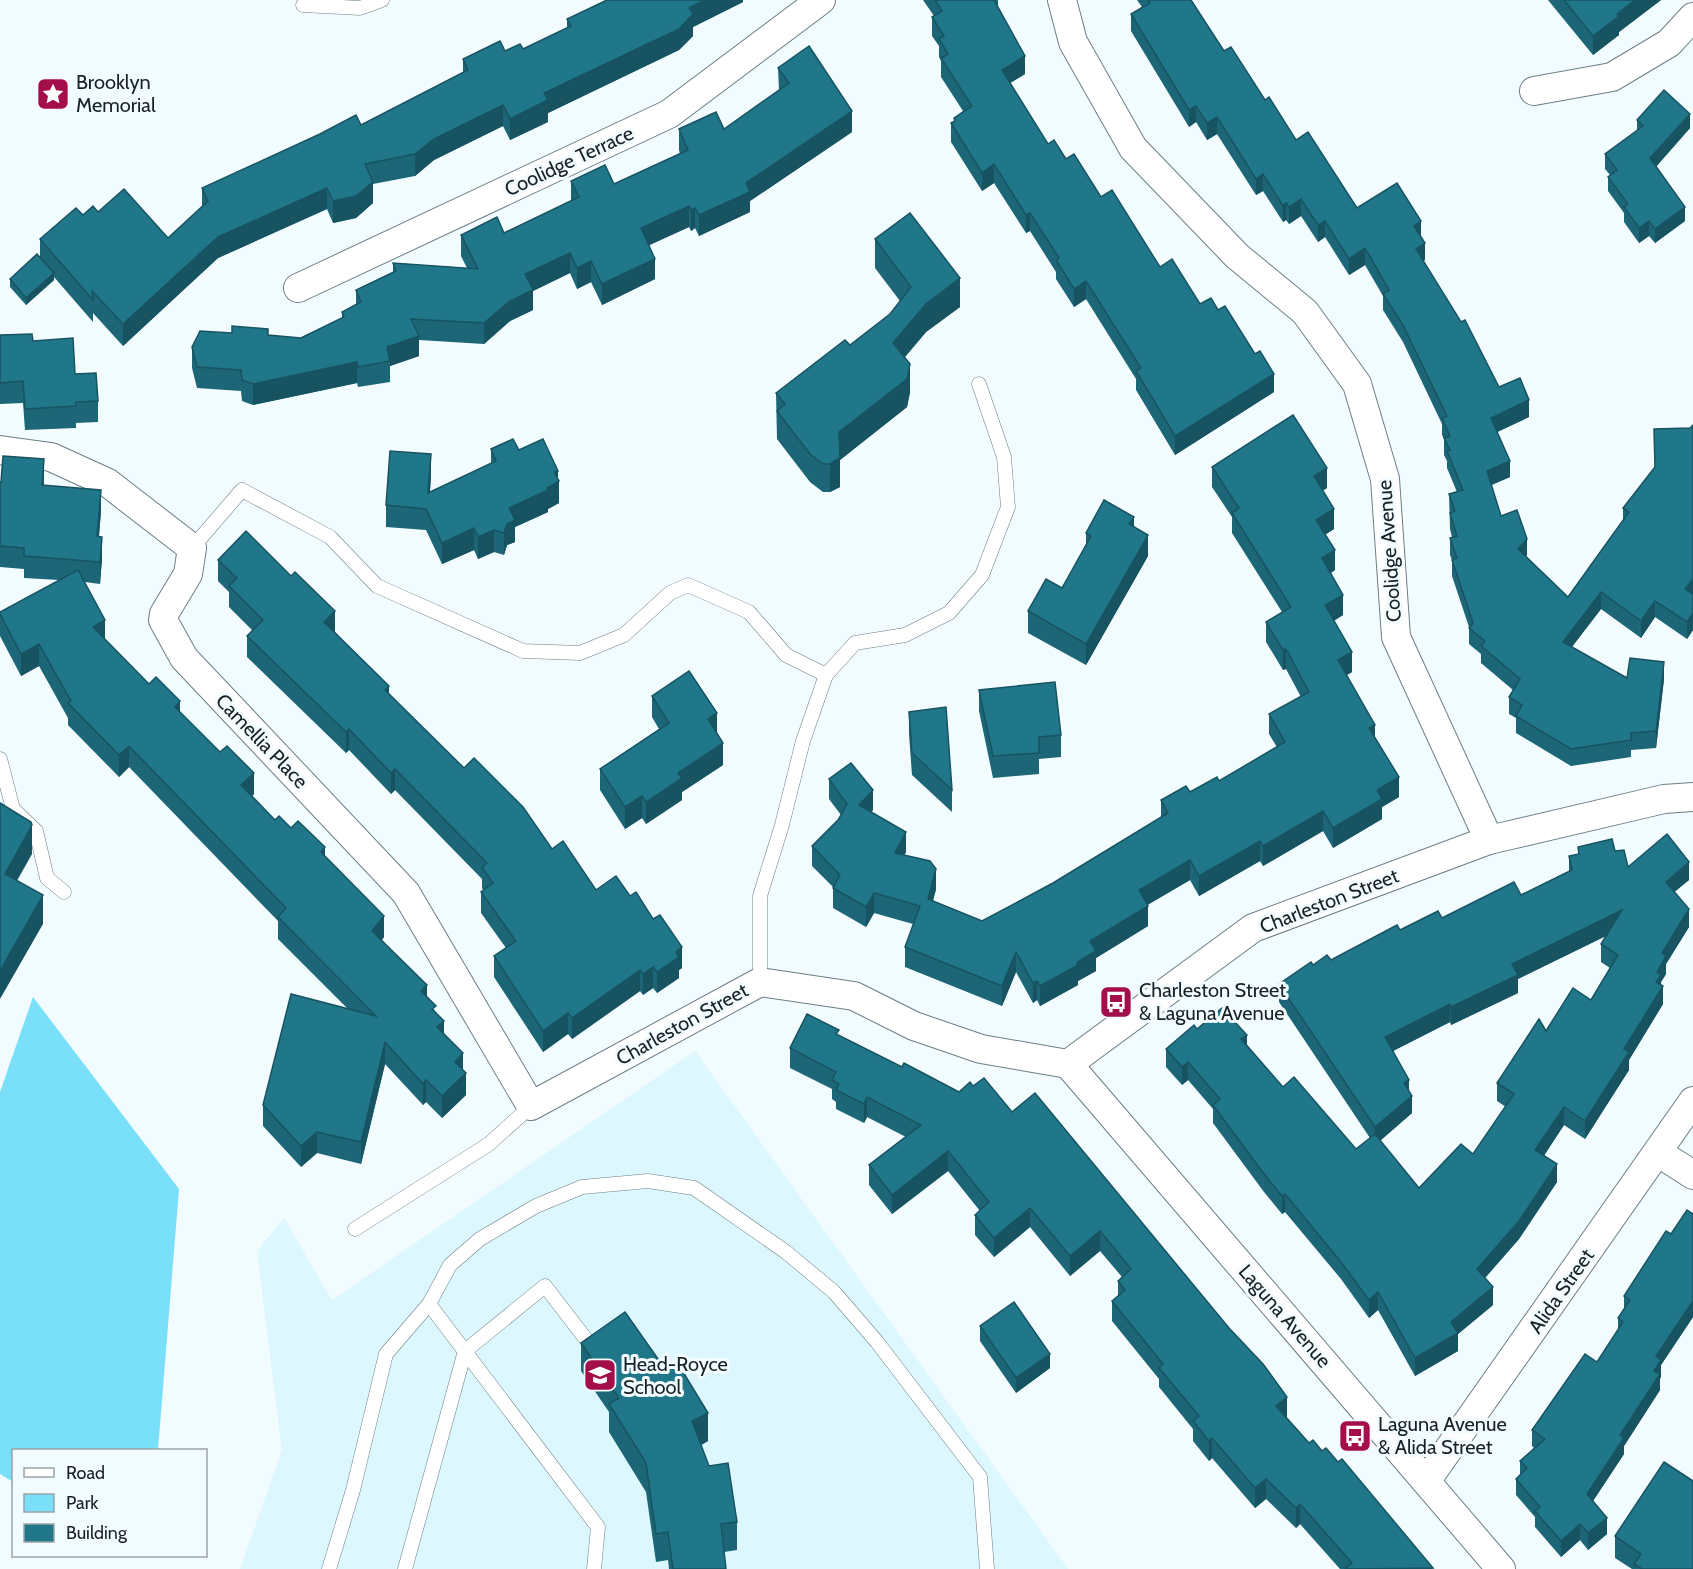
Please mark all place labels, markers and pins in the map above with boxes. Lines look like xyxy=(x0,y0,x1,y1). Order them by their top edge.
place label: Brooklyn Memorial xyxy=(76,70,156,117)
place icon: Brooklyn Memorial xyxy=(35,76,71,112)
place label: Charleston Street & Laguna Avenue xyxy=(1139,978,1286,1025)
bus stop icon: Charleston Street & Laguna Avenue xyxy=(1098,984,1134,1020)
place label: Head-Royce School xyxy=(623,1352,728,1399)
school or university icon: Head-Royce School xyxy=(582,1357,618,1393)
place label: Laguna Avenue & Alida Street xyxy=(1378,1412,1507,1459)
bus stop icon: Laguna Avenue & Alida Street xyxy=(1337,1418,1373,1454)

